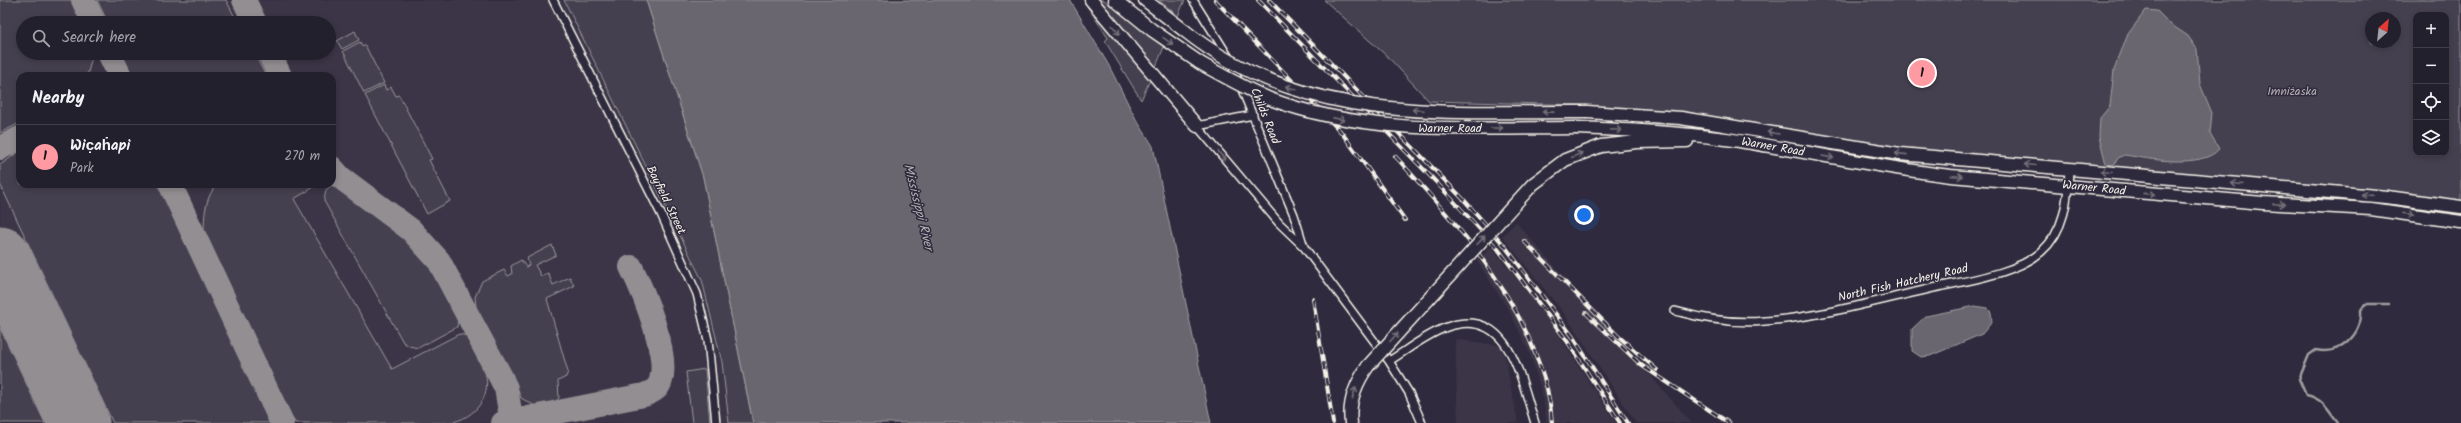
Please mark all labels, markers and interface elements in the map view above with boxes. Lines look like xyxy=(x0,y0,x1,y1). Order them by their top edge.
north arrow xyxy=(2365,12,2401,48)
map controls xyxy=(2413,12,2449,156)
button: + xyxy=(2413,12,2449,48)
search box xyxy=(16,16,336,60)
one-way arrow xyxy=(1112,24,1121,35)
text: Search here xyxy=(62,26,136,50)
icon: search xyxy=(30,27,52,49)
one-way arrow xyxy=(1162,37,1173,45)
button: − xyxy=(2413,48,2449,84)
pin: 1 xyxy=(1909,58,1935,88)
park label: Imniżaska xyxy=(2267,82,2317,101)
one-way arrow xyxy=(1285,83,1297,91)
button: locate xyxy=(2413,84,2449,120)
text: Nearby xyxy=(32,85,84,112)
street label: Childs Road xyxy=(1245,85,1285,148)
one-way arrow xyxy=(1412,106,1425,114)
one-way arrow xyxy=(1542,108,1555,116)
one-way arrow xyxy=(1333,115,1346,123)
street label: Warner Road xyxy=(1418,119,1483,138)
button: layers xyxy=(2413,120,2449,156)
one-way arrow xyxy=(1490,124,1503,132)
one-way arrow xyxy=(1609,126,1622,134)
one-way arrow xyxy=(1767,129,1780,137)
street label: Warner Road xyxy=(1740,132,1807,162)
text: Wic̣aḣapi xyxy=(70,134,130,158)
text: 1 xyxy=(43,146,47,167)
text: 270 m xyxy=(284,146,320,167)
one-way arrow xyxy=(1895,150,1908,158)
one-way arrow xyxy=(1217,151,1226,161)
one-way arrow xyxy=(1571,151,1583,158)
one-way arrow xyxy=(1821,153,1834,161)
text: Park xyxy=(70,158,94,179)
water label: Mississippi River xyxy=(897,161,940,255)
street label: Bayfield Street xyxy=(641,162,691,238)
one-way arrow xyxy=(2024,162,2037,169)
one-way arrow xyxy=(2100,169,2113,176)
one-way arrow xyxy=(1950,173,1963,180)
street label: Warner Road xyxy=(2061,175,2128,201)
one-way arrow xyxy=(2231,180,2244,187)
one-way arrow xyxy=(2142,190,2155,198)
one-way arrow xyxy=(2361,192,2374,199)
one-way arrow xyxy=(2272,201,2285,208)
your location xyxy=(1574,205,1594,225)
one-way arrow xyxy=(2401,210,2414,218)
one-way arrow xyxy=(1476,236,1485,246)
street label: North Fish Hatchery Road xyxy=(1836,259,1971,307)
one-way arrow xyxy=(1389,332,1398,342)
one-way arrow xyxy=(1351,387,1358,400)

